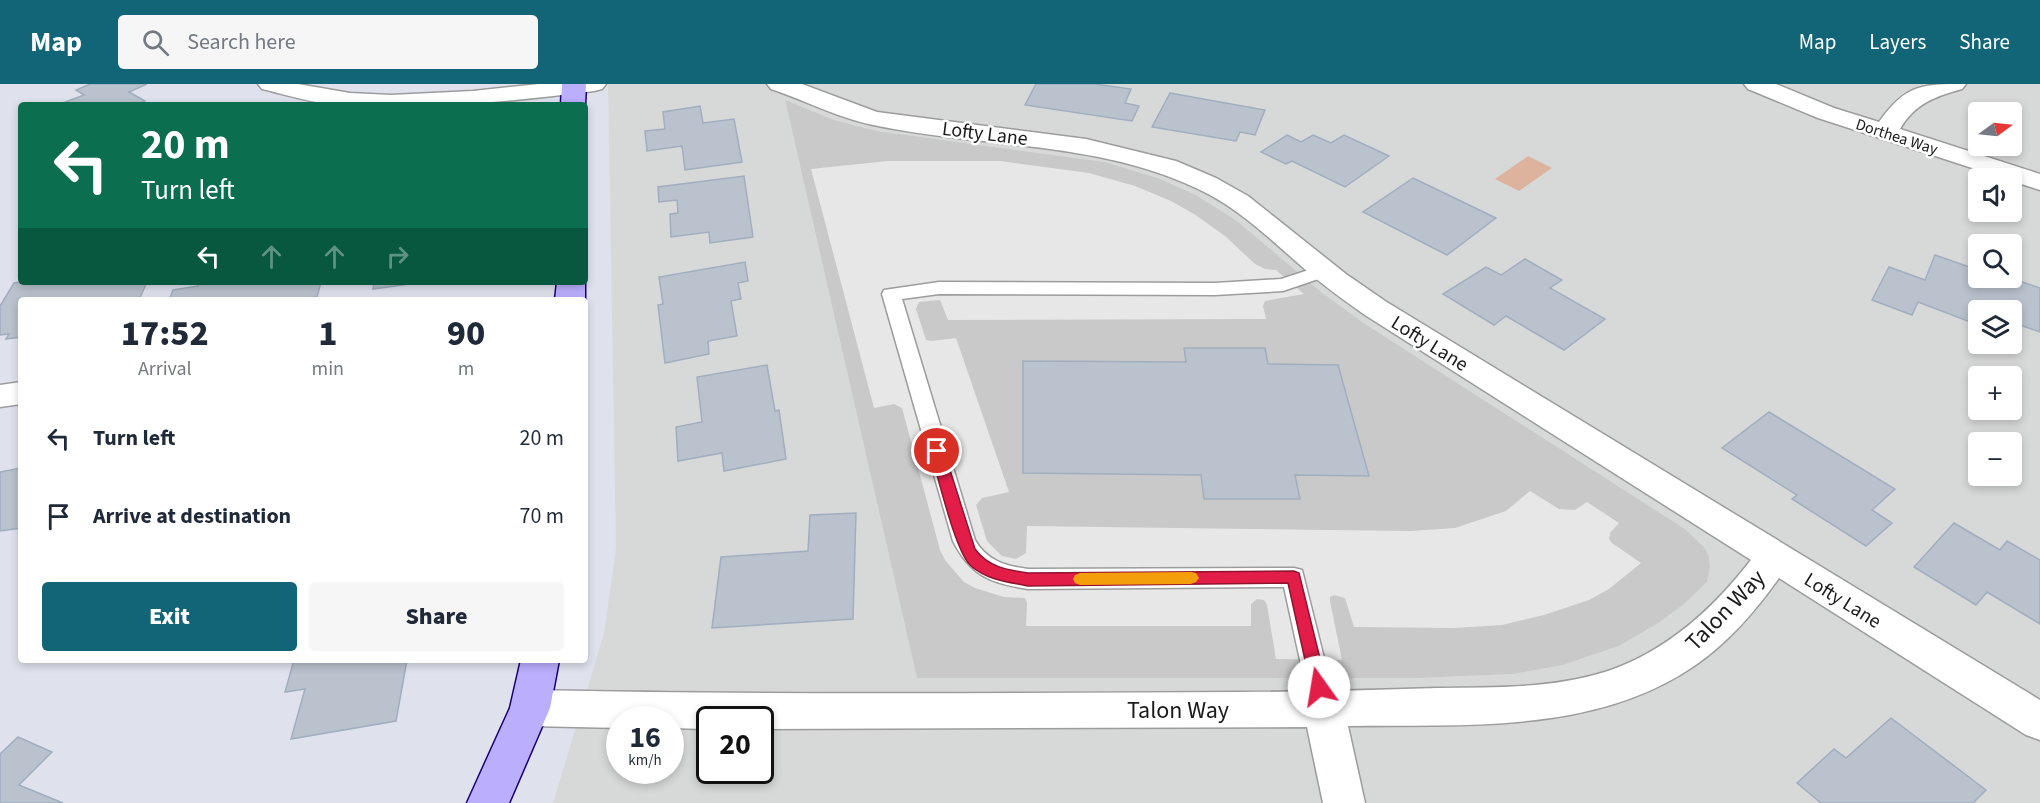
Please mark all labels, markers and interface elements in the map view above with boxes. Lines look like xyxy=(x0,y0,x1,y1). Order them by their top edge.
search box xyxy=(118,15,538,69)
text: Map xyxy=(30,22,82,62)
icon: search xyxy=(139,26,172,59)
text: Search here xyxy=(187,26,296,58)
text: Map xyxy=(1799,27,1836,57)
text: Layers xyxy=(1869,27,1926,57)
text: Share xyxy=(1959,27,2010,57)
north arrow xyxy=(1968,102,2022,156)
map controls xyxy=(1968,102,2022,486)
street label: Dorthea Way xyxy=(1853,113,1941,161)
text: 20 m xyxy=(141,115,230,175)
street label: Lofty Lane xyxy=(940,115,1029,153)
icon: left xyxy=(42,126,120,204)
button: sound xyxy=(1968,168,2022,222)
text: Turn left xyxy=(141,171,235,210)
button: search xyxy=(1968,234,2022,288)
icon: left xyxy=(192,240,225,273)
icon: ahead xyxy=(255,240,288,273)
icon: ahead xyxy=(318,240,351,273)
icon: right xyxy=(381,240,414,273)
button: layers xyxy=(1968,300,2022,354)
text: 17:52 xyxy=(121,308,209,359)
text: 1 xyxy=(318,308,337,359)
text: 90 xyxy=(447,308,485,359)
street label: Lofty Lane xyxy=(1386,309,1473,379)
text: Arrival xyxy=(138,355,192,383)
text: min xyxy=(312,355,344,383)
text: m xyxy=(458,355,474,383)
button: + xyxy=(1968,366,2022,420)
icon: left xyxy=(42,422,75,455)
text: Turn left xyxy=(93,422,175,454)
text: 20 m xyxy=(519,422,564,454)
pin xyxy=(911,425,962,476)
button: − xyxy=(1968,432,2022,486)
icon: arrive xyxy=(920,434,953,467)
icon: arrive xyxy=(42,500,75,533)
text: Arrive at destination xyxy=(93,500,291,532)
text: 70 m xyxy=(519,500,564,532)
street label: Talon Way xyxy=(1677,561,1773,659)
street label: Lofty Lane xyxy=(1799,566,1886,636)
button: Exit xyxy=(42,582,297,651)
button: Share xyxy=(309,582,564,651)
position arrow xyxy=(1287,655,1351,719)
street label: Talon Way xyxy=(1127,693,1229,728)
speed limit sign: 20 xyxy=(696,706,774,784)
text: 16 xyxy=(629,716,661,759)
text: km/h xyxy=(628,750,662,771)

